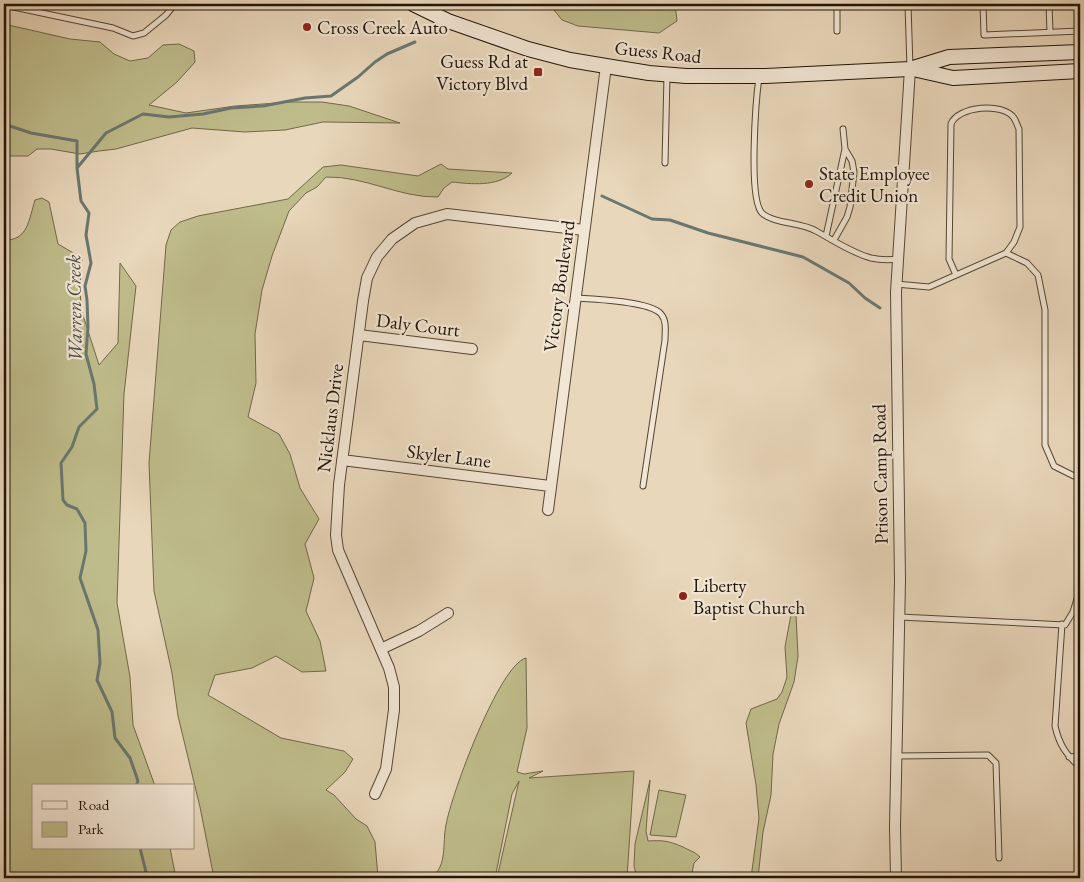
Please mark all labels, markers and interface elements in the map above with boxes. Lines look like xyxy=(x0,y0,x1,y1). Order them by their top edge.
place label: Cross Creek Auto xyxy=(317,15,448,40)
marker: Cross Creek Auto xyxy=(301,21,313,33)
street label: Guess Road xyxy=(613,35,703,69)
place label: Guess Rd at Victory Blvd xyxy=(436,49,528,96)
marker: Guess Rd at Victory Blvd xyxy=(532,66,544,78)
place label: State Employee Credit Union xyxy=(819,161,930,208)
marker: State Employee Credit Union xyxy=(803,178,815,190)
street label: Victory Boulevard xyxy=(537,218,581,353)
water label: Warren Creek xyxy=(60,254,88,362)
street label: Daly Court xyxy=(375,307,461,343)
street label: Nicklaus Drive xyxy=(311,362,349,474)
street label: Prison Camp Road xyxy=(866,403,894,544)
street label: Skyler Lane xyxy=(406,438,492,474)
place label: Liberty Baptist Church xyxy=(693,573,805,620)
marker: Liberty Baptist Church xyxy=(677,590,689,602)
legend xyxy=(32,784,195,850)
text: Road xyxy=(78,795,110,814)
text: Park xyxy=(78,819,105,838)

